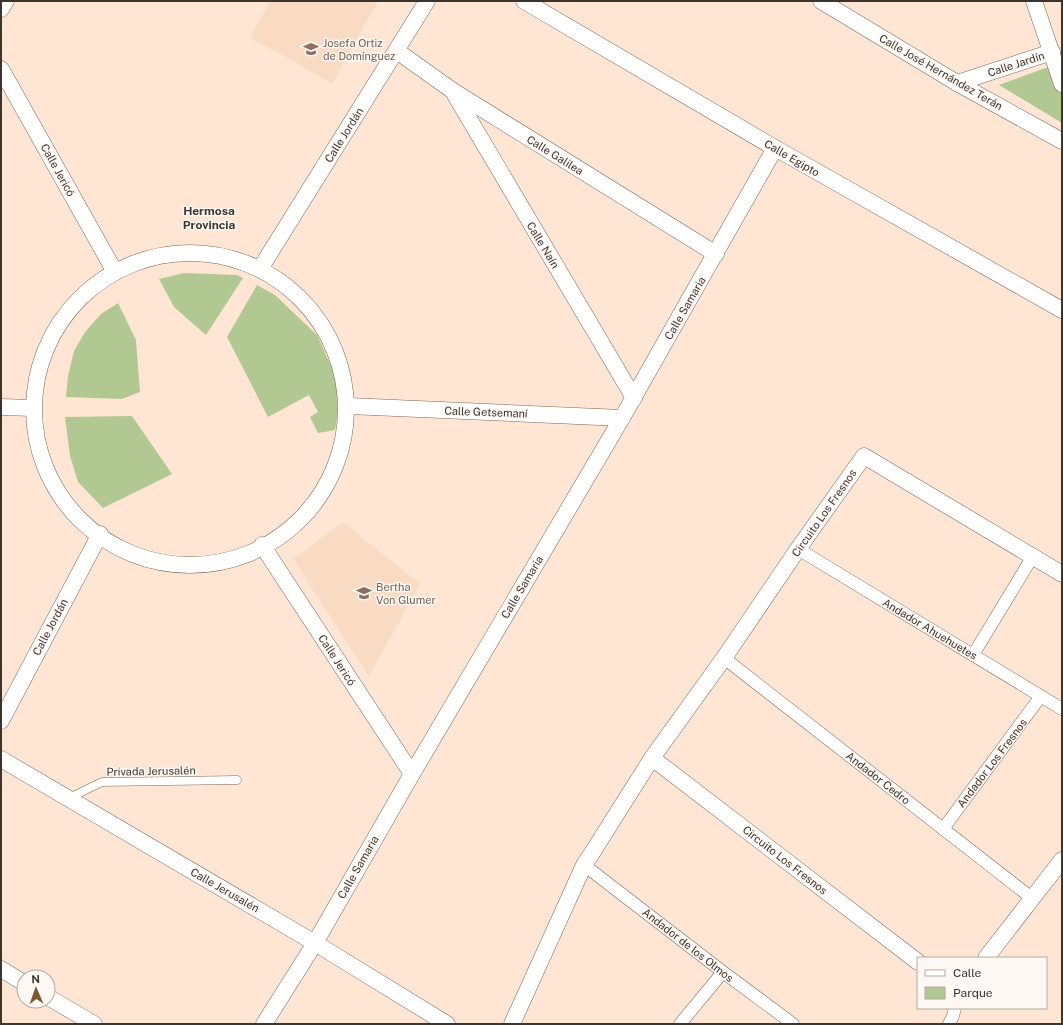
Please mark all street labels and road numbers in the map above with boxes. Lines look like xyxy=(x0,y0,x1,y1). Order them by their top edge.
street label: Calle José Hernández Terán xyxy=(877,32,1005,112)
street label: Calle Jardín xyxy=(986,49,1046,79)
street label: Calle Jordán xyxy=(322,105,366,165)
street label: Calle Galilea xyxy=(525,133,585,177)
street label: Calle Egipto xyxy=(762,137,822,179)
street label: Calle Jericó xyxy=(39,142,77,198)
street label: Calle Naín xyxy=(524,220,562,270)
street label: Calle Samaria xyxy=(662,274,708,342)
street label: Calle Getsemaní xyxy=(444,405,528,419)
street label: Circuito Los Fresnos xyxy=(789,467,859,559)
street label: Calle Samaria xyxy=(499,554,545,620)
street label: Andador Ahuehuetes xyxy=(881,596,980,662)
street label: Calle Jordán xyxy=(30,597,70,657)
street label: Calle Jericó xyxy=(316,632,358,688)
street label: Andador Los Fresnos xyxy=(955,716,1029,810)
street label: Andador Cedro xyxy=(844,749,912,807)
street label: Privada Jerusalén xyxy=(106,764,196,778)
street label: Circuito Los Fresnos xyxy=(740,823,830,897)
street label: Calle Samaria xyxy=(335,833,381,901)
street label: Calle Jerusalén xyxy=(189,866,261,914)
street label: Andador de los Olmos xyxy=(640,906,736,984)

